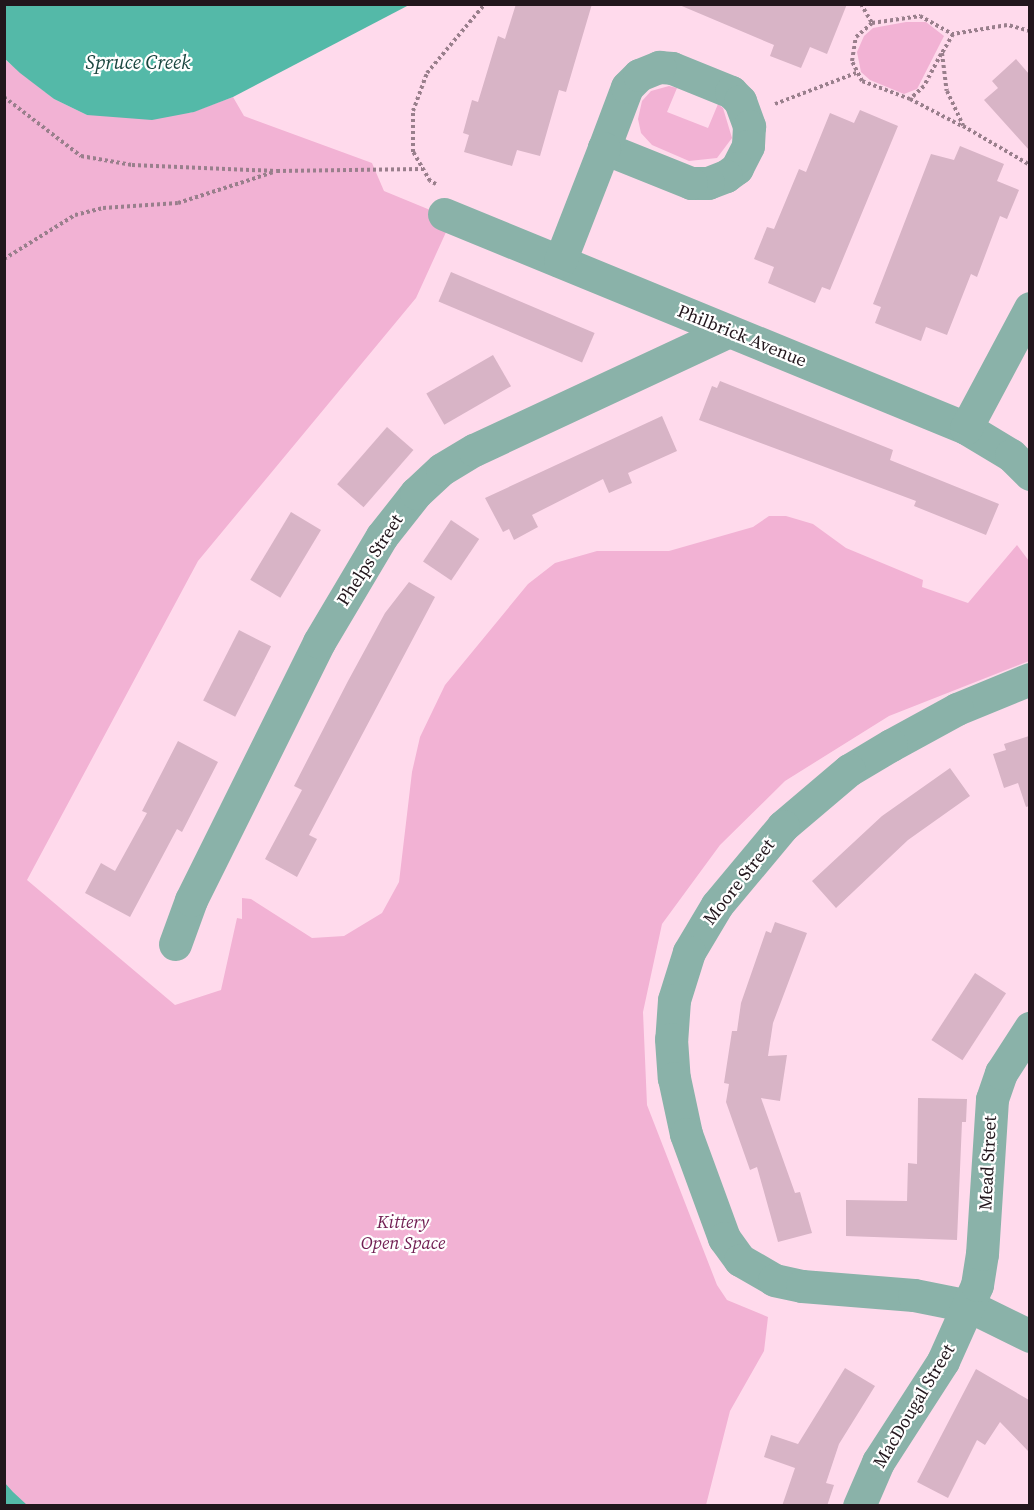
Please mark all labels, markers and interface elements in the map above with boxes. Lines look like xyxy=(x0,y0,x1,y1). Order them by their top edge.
water label: Spruce Creek xyxy=(86,50,190,74)
street label: Philbrick Avenue xyxy=(674,300,810,372)
street label: Phelps Street xyxy=(332,510,408,610)
street label: Moore Street xyxy=(699,835,779,929)
street label: Mead Street xyxy=(975,1115,1001,1211)
park label: Kittery Open Space xyxy=(361,1212,445,1254)
street label: MacDougal Street xyxy=(869,1340,959,1472)

